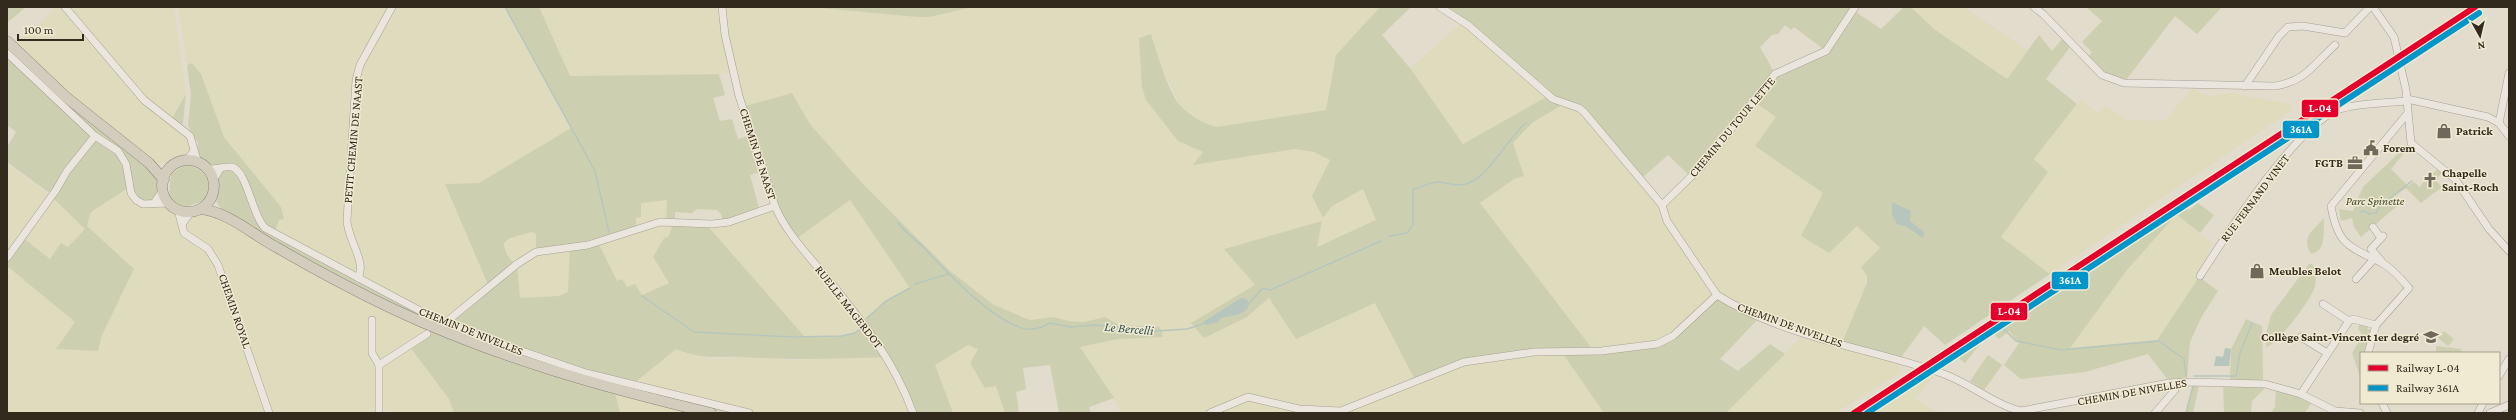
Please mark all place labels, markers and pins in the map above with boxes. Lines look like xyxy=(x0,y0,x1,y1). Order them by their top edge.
shop icon: Patrick xyxy=(2435,122,2453,140)
place label: Patrick xyxy=(2456,124,2493,138)
public building icon: Forem xyxy=(2362,139,2380,157)
place label: Forem xyxy=(2383,141,2416,155)
office icon: FGTB xyxy=(2346,154,2364,172)
place label: FGTB xyxy=(2315,156,2343,170)
place label: Chapelle Saint-Roch xyxy=(2442,166,2499,194)
church icon: Chapelle Saint-Roch xyxy=(2421,171,2439,189)
shop icon: Meubles Belot xyxy=(2248,262,2266,280)
place label: Meubles Belot xyxy=(2269,264,2342,278)
school or university icon: Collège Saint-Vincent 1er degré xyxy=(2422,328,2440,346)
place label: Collège Saint-Vincent 1er degré xyxy=(2261,330,2419,344)

